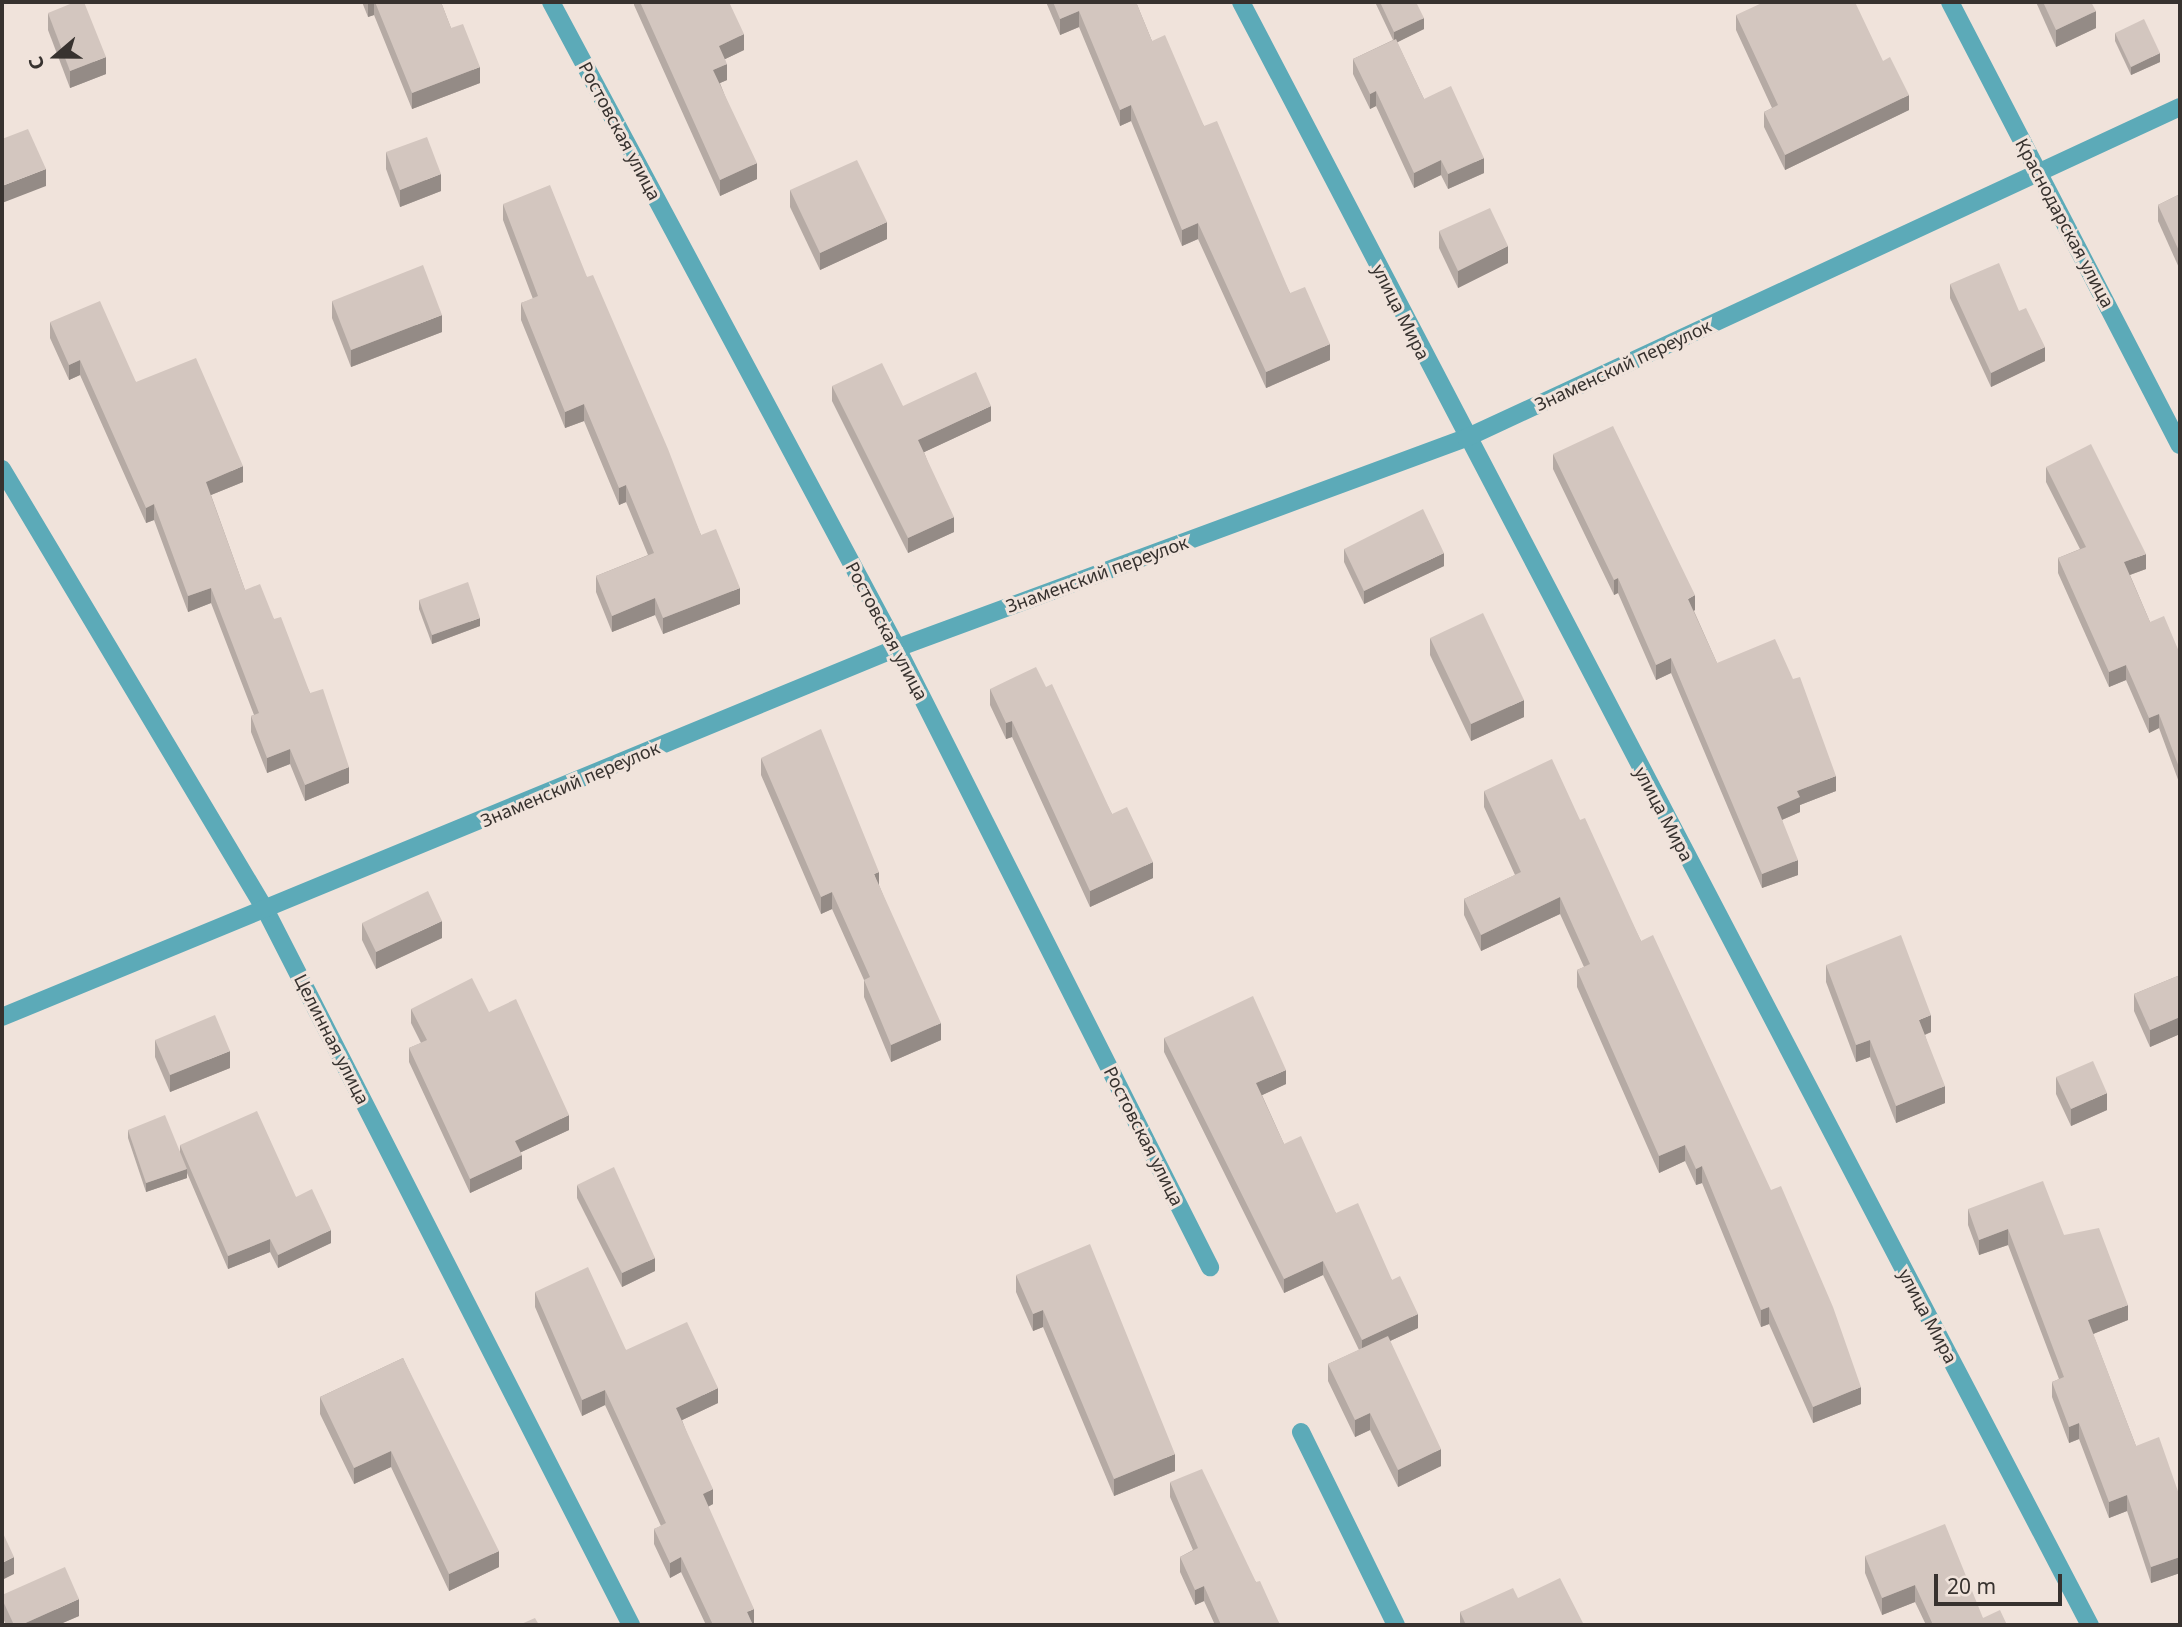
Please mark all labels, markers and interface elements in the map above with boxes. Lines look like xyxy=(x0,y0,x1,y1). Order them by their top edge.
north arrow xyxy=(21,21,91,91)
text: С xyxy=(22,53,51,73)
street label: Ростовская улица xyxy=(574,58,666,204)
street label: Краснодарская улица xyxy=(2011,135,2119,311)
street label: улица Мира xyxy=(1368,261,1434,363)
street label: Знаменский переулок xyxy=(1531,315,1715,415)
street label: Знаменский переулок xyxy=(1003,531,1191,617)
street label: Ростовская улица xyxy=(841,558,933,704)
street label: Знаменский переулок xyxy=(477,737,663,831)
street label: улица Мира xyxy=(1630,763,1698,865)
street label: Целинная улица xyxy=(290,970,374,1108)
street label: Ростовская улица xyxy=(1100,1063,1188,1209)
street label: улица Мира xyxy=(1894,1265,1962,1367)
scale bar xyxy=(1937,1560,2065,1604)
text: 20 m xyxy=(1947,1572,1996,1600)

